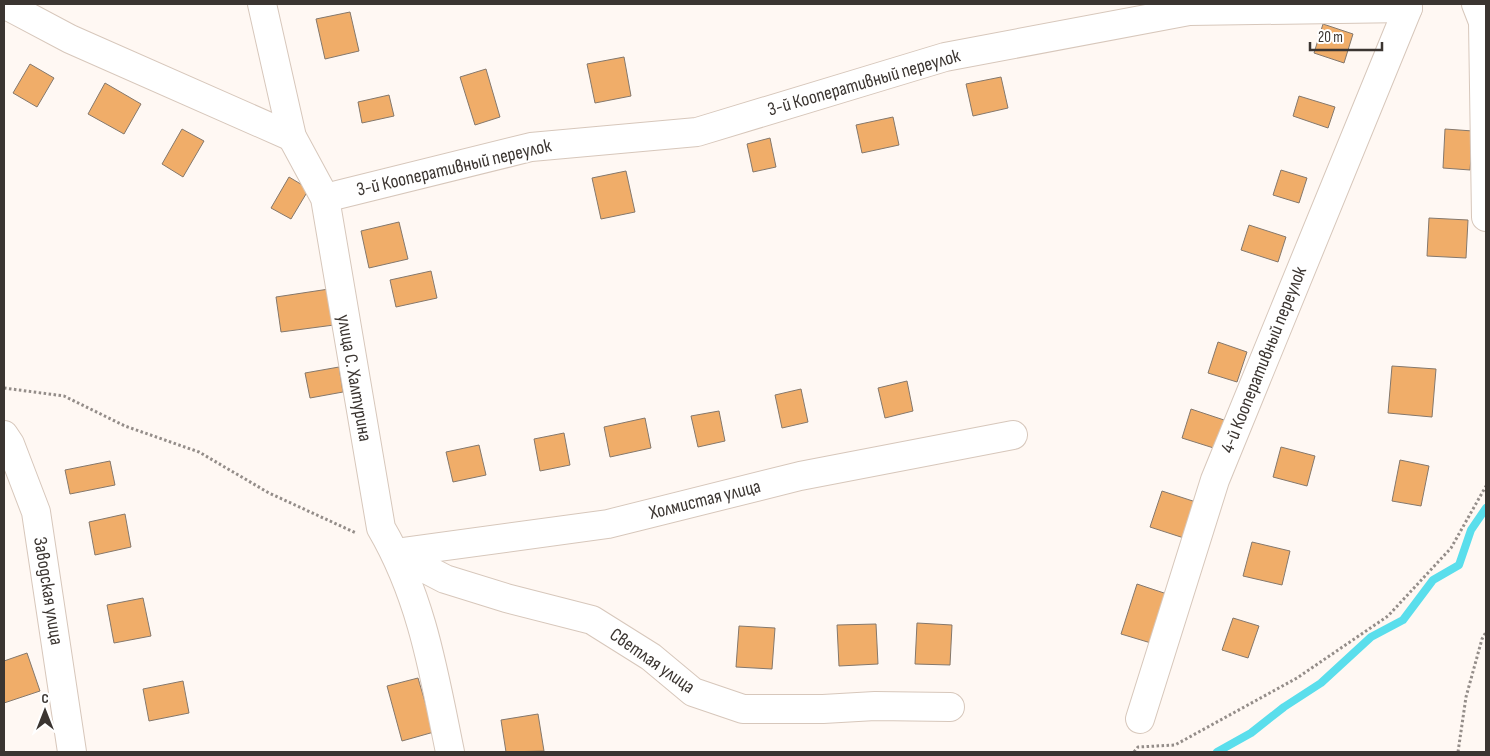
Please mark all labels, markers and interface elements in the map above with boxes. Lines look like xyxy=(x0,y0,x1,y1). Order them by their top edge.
scale bar xyxy=(1310,20,1382,52)
text: 20 m xyxy=(1318,28,1343,47)
street label: 3-й Кооперативный переулок xyxy=(765,44,964,121)
street label: 3-й Кооперативный переулок xyxy=(354,134,554,202)
street label: 4-й Кооперативный переулок xyxy=(1216,263,1312,457)
street label: улица С. Халтурина xyxy=(332,313,376,443)
street label: Холмистая улица xyxy=(646,475,763,525)
street label: Заводская улица xyxy=(28,535,68,647)
street label: Светлая улица xyxy=(605,623,699,699)
north arrow xyxy=(20,686,70,736)
text: С xyxy=(41,690,49,707)

